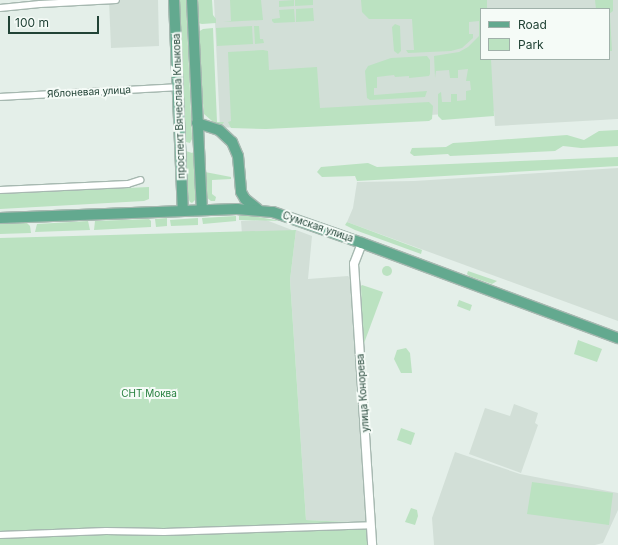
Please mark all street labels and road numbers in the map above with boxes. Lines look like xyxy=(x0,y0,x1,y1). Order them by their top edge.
street label: проспект Вячеслава Клыкова xyxy=(170,33,188,179)
street label: Яблоневая улица xyxy=(47,84,131,100)
street label: Сумская улица xyxy=(281,209,355,245)
street label: улица Конорева xyxy=(354,353,372,433)

